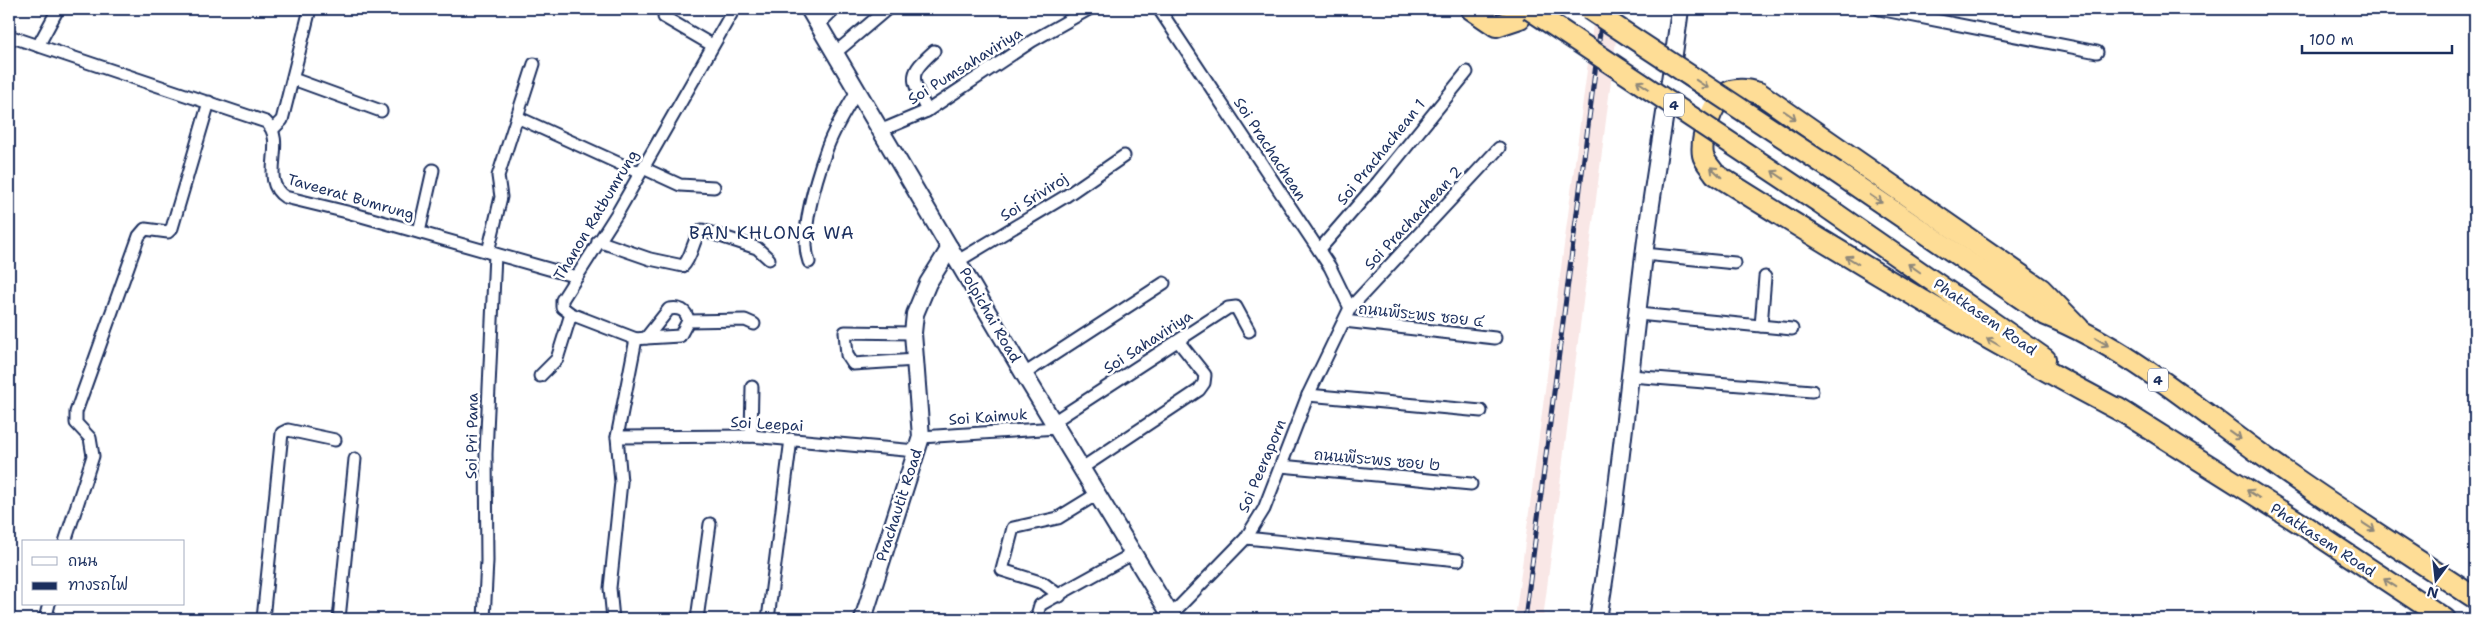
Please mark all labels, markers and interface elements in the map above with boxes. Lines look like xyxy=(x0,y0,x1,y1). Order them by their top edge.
street label: Soi Pumsahaviriya xyxy=(904,22,1027,109)
scale bar xyxy=(2302,22,2452,54)
text: 100 m xyxy=(2309,30,2354,50)
one-way arrow xyxy=(1695,79,1709,89)
one-way arrow xyxy=(1636,80,1650,90)
street label: Soi Prachachean xyxy=(1229,94,1311,204)
road number: 4 xyxy=(1664,94,1684,116)
street label: Soi Prachachean 1 xyxy=(1332,95,1430,209)
one-way arrow xyxy=(1783,110,1797,120)
street label: Thanon Ratbumrung xyxy=(549,146,643,284)
street label: Soi Prachachean 2 xyxy=(1360,162,1466,274)
one-way arrow xyxy=(1710,166,1722,178)
street label: Soi Sriviroj xyxy=(996,168,1072,226)
street label: Taveerat Bumrung xyxy=(285,169,417,225)
one-way arrow xyxy=(1771,170,1785,180)
one-way arrow xyxy=(1869,194,1883,204)
district label: BAN KHLONG WA xyxy=(689,221,855,245)
one-way arrow xyxy=(1846,255,1860,265)
one-way arrow xyxy=(1908,263,1922,273)
street label: Polpichai Road xyxy=(955,264,1026,367)
street label: Phatkasem Road xyxy=(1929,274,2041,360)
street label: ถนนพีระพร ซอย ๔ xyxy=(1357,298,1486,332)
street label: Soi Sahaviriya xyxy=(1100,305,1197,378)
one-way arrow xyxy=(1986,337,2000,347)
one-way arrow xyxy=(2094,337,2108,347)
road number: 4 xyxy=(2148,368,2168,392)
street label: Soi Pri Pana xyxy=(461,392,483,479)
street label: Soi Kaimuk xyxy=(948,404,1028,430)
street label: Soi Leepai xyxy=(730,412,804,436)
street label: Soi Peeraporn xyxy=(1233,416,1291,516)
one-way arrow xyxy=(2227,430,2241,440)
street label: Prachautit Road xyxy=(871,445,927,564)
street label: ถนนพีระพร ซอย ๒ xyxy=(1313,445,1441,475)
one-way arrow xyxy=(2247,489,2261,499)
street label: Phatkasem Road xyxy=(2266,498,2380,582)
one-way arrow xyxy=(2361,522,2375,532)
legend xyxy=(22,540,185,606)
text: ถนน xyxy=(68,551,97,571)
north arrow xyxy=(2412,556,2462,606)
text: ทางรถไฟ xyxy=(68,575,128,595)
one-way arrow xyxy=(2383,578,2397,588)
text: N xyxy=(2425,582,2440,603)

